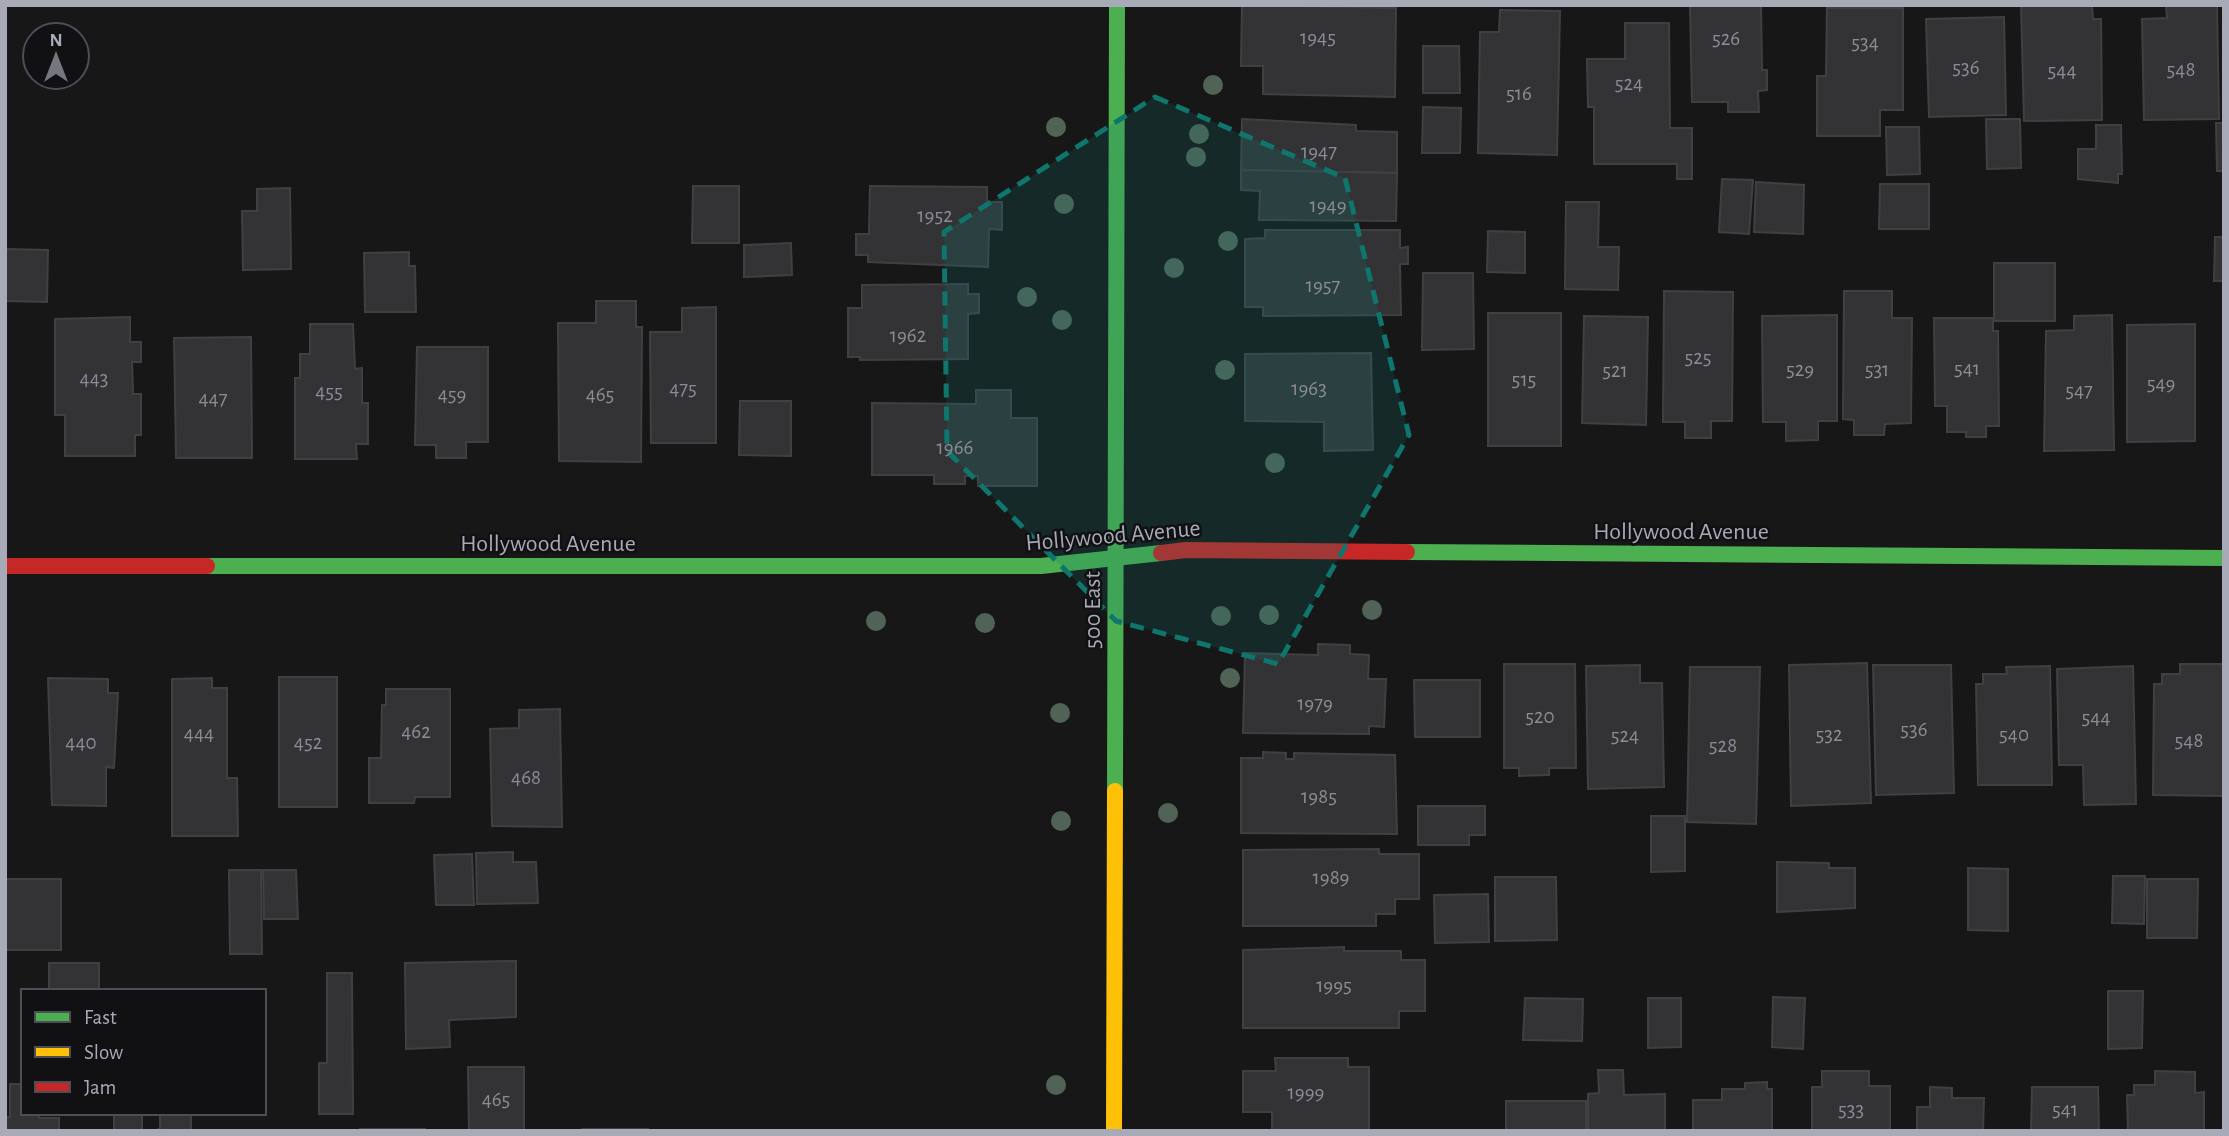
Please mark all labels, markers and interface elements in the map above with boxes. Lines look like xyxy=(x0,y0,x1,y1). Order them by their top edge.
north arrow xyxy=(21,21,91,91)
house number: 1945 xyxy=(1300,27,1336,48)
house number: 526 xyxy=(1712,28,1740,49)
text: N xyxy=(49,31,63,50)
house number: 534 xyxy=(1851,32,1879,53)
house number: 536 xyxy=(1952,57,1980,78)
house number: 548 xyxy=(2167,59,2195,80)
house number: 544 xyxy=(2048,60,2076,81)
house number: 524 xyxy=(1615,73,1643,94)
house number: 516 xyxy=(1506,83,1532,104)
house number: 1947 xyxy=(1301,141,1337,162)
house number: 1949 xyxy=(1309,195,1347,216)
house number: 1952 xyxy=(917,205,953,226)
house number: 1957 xyxy=(1306,275,1341,296)
house number: 1962 xyxy=(890,325,926,346)
house number: 525 xyxy=(1684,347,1712,368)
house number: 541 xyxy=(1954,358,1980,379)
house number: 529 xyxy=(1786,359,1814,380)
house number: 531 xyxy=(1865,359,1889,380)
house number: 521 xyxy=(1602,360,1628,381)
house number: 443 xyxy=(80,368,108,389)
house number: 515 xyxy=(1512,369,1536,390)
house number: 549 xyxy=(2147,373,2175,394)
house number: 475 xyxy=(669,378,697,399)
house number: 1963 xyxy=(1291,378,1327,399)
house number: 547 xyxy=(2065,380,2093,401)
house number: 455 xyxy=(315,381,343,402)
house number: 459 xyxy=(438,384,466,405)
house number: 465 xyxy=(586,384,614,405)
house number: 447 xyxy=(199,388,228,409)
house number: 1966 xyxy=(937,437,973,458)
street label: Hollywood Avenue xyxy=(1025,516,1202,556)
street label: Hollywood Avenue xyxy=(1593,520,1769,544)
street label: Hollywood Avenue xyxy=(460,532,636,556)
street label: 500 East xyxy=(1081,571,1105,649)
house number: 1979 xyxy=(1297,693,1333,714)
house number: 520 xyxy=(1525,706,1555,727)
house number: 544 xyxy=(2082,707,2110,728)
house number: 536 xyxy=(1900,719,1928,740)
house number: 462 xyxy=(401,721,431,742)
house number: 444 xyxy=(184,723,214,744)
house number: 532 xyxy=(1816,724,1843,745)
house number: 540 xyxy=(1999,724,2029,745)
house number: 524 xyxy=(1611,725,1639,746)
house number: 548 xyxy=(2175,730,2203,751)
house number: 440 xyxy=(65,732,97,753)
house number: 452 xyxy=(294,732,322,753)
house number: 528 xyxy=(1709,735,1737,756)
house number: 468 xyxy=(511,767,541,788)
house number: 1985 xyxy=(1301,786,1337,807)
house number: 1989 xyxy=(1313,867,1349,888)
house number: 1995 xyxy=(1316,975,1352,996)
legend xyxy=(21,989,266,1115)
text: Fast xyxy=(84,1007,117,1028)
text: Slow xyxy=(84,1042,123,1063)
text: Jam xyxy=(84,1077,116,1098)
house number: 1999 xyxy=(1288,1082,1324,1103)
house number: 465 xyxy=(482,1089,510,1110)
house number: 533 xyxy=(1838,1099,1864,1120)
house number: 541 xyxy=(2052,1099,2078,1120)

